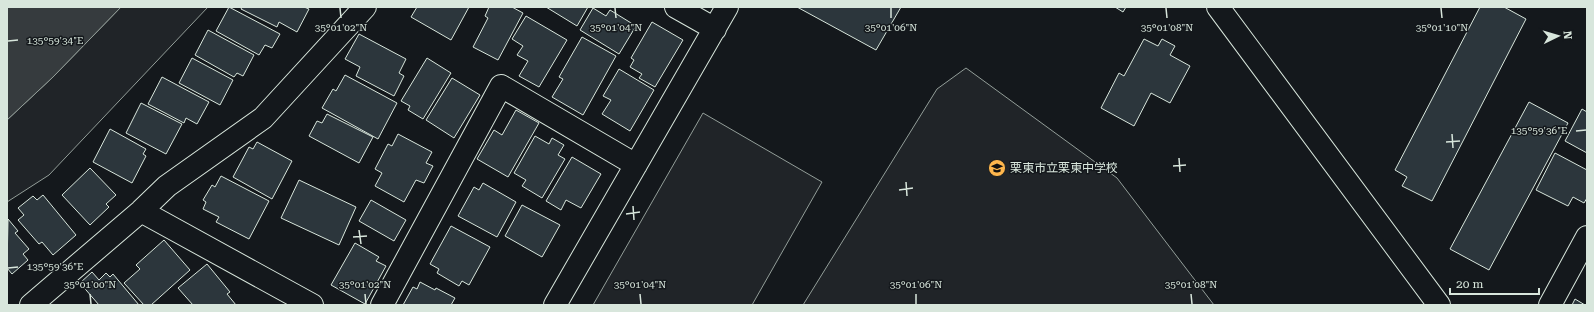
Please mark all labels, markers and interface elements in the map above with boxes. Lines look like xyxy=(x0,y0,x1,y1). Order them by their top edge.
north arrow xyxy=(1538,16,1578,56)
text: 35°01'02"N xyxy=(315,22,367,33)
text: 35°01'04"N xyxy=(590,22,642,33)
text: 35°01'06"N xyxy=(865,22,917,33)
text: 35°01'08"N xyxy=(1141,22,1193,33)
text: 35°01'10"N xyxy=(1416,22,1468,33)
text: N xyxy=(1561,30,1574,40)
text: 135°59'34"E xyxy=(27,35,83,46)
text: 135°59'36"E xyxy=(1511,125,1567,136)
school or university icon: 栗東市立栗東中学校 xyxy=(987,158,1007,178)
place label: 栗東市立栗東中学校 xyxy=(1010,161,1118,175)
text: 135°59'36"E xyxy=(27,261,83,272)
scale bar xyxy=(1450,270,1539,296)
text: 20 m xyxy=(1456,277,1483,291)
text: 35°01'00"N xyxy=(64,279,116,290)
text: 35°01'02"N xyxy=(339,279,391,290)
text: 35°01'04"N xyxy=(614,279,666,290)
text: 35°01'06"N xyxy=(890,279,942,290)
text: 35°01'08"N xyxy=(1165,279,1217,290)

